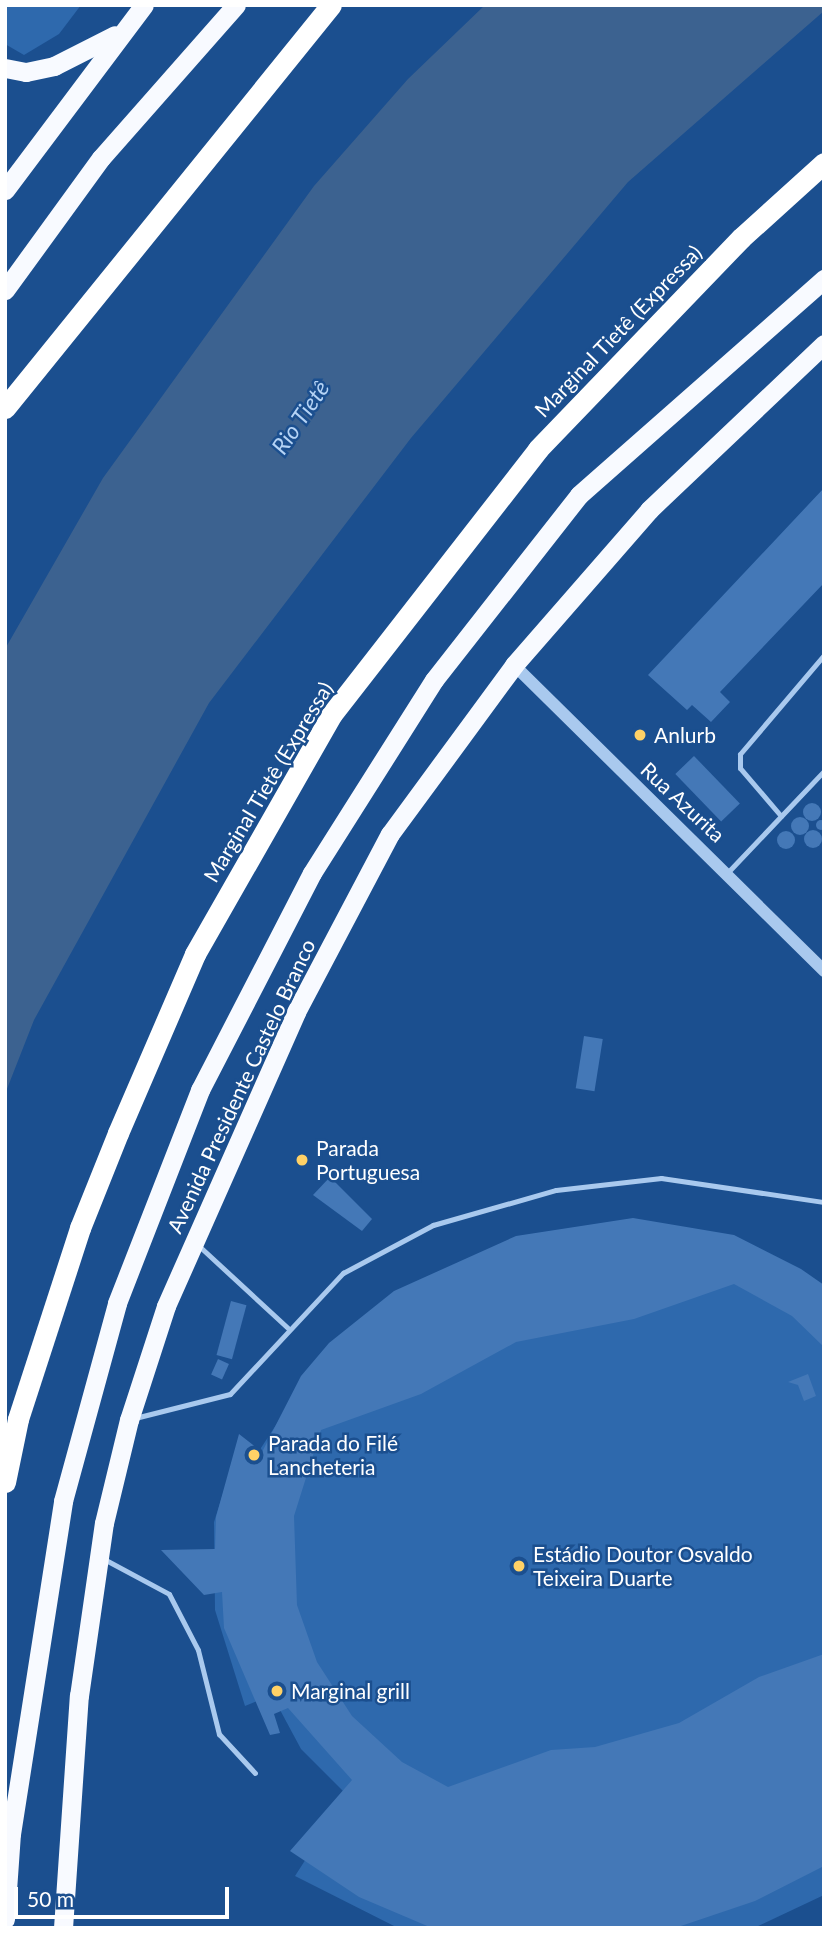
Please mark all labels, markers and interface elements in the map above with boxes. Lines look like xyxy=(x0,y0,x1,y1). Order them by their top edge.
street label: Marginal Tietê (Expressa) xyxy=(529,240,707,422)
water label: Rio Tietê xyxy=(265,375,335,459)
street label: Marginal Tietê (Expressa) xyxy=(198,677,338,887)
place label: Anlurb xyxy=(654,722,716,748)
marker: Anlurb xyxy=(632,727,648,743)
street label: Rua Azurita xyxy=(636,757,730,847)
street label: Avenida Presidente Castelo Branco xyxy=(162,935,320,1237)
place label: Parada Portuguesa xyxy=(316,1135,420,1185)
marker: Parada Portuguesa xyxy=(294,1152,310,1168)
place label: Parada do Filé Lancheteria xyxy=(268,1430,398,1480)
marker: Parada do Filé Lancheteria xyxy=(246,1447,262,1463)
place label: Estádio Doutor Osvaldo Teixeira Duarte xyxy=(533,1541,753,1591)
marker: Estádio Doutor Osvaldo Teixeira Duarte xyxy=(511,1558,527,1574)
place label: Marginal grill xyxy=(291,1678,410,1704)
marker: Marginal grill xyxy=(269,1683,285,1699)
scale bar xyxy=(18,1874,233,1918)
text: 50 m xyxy=(27,1886,74,1911)

